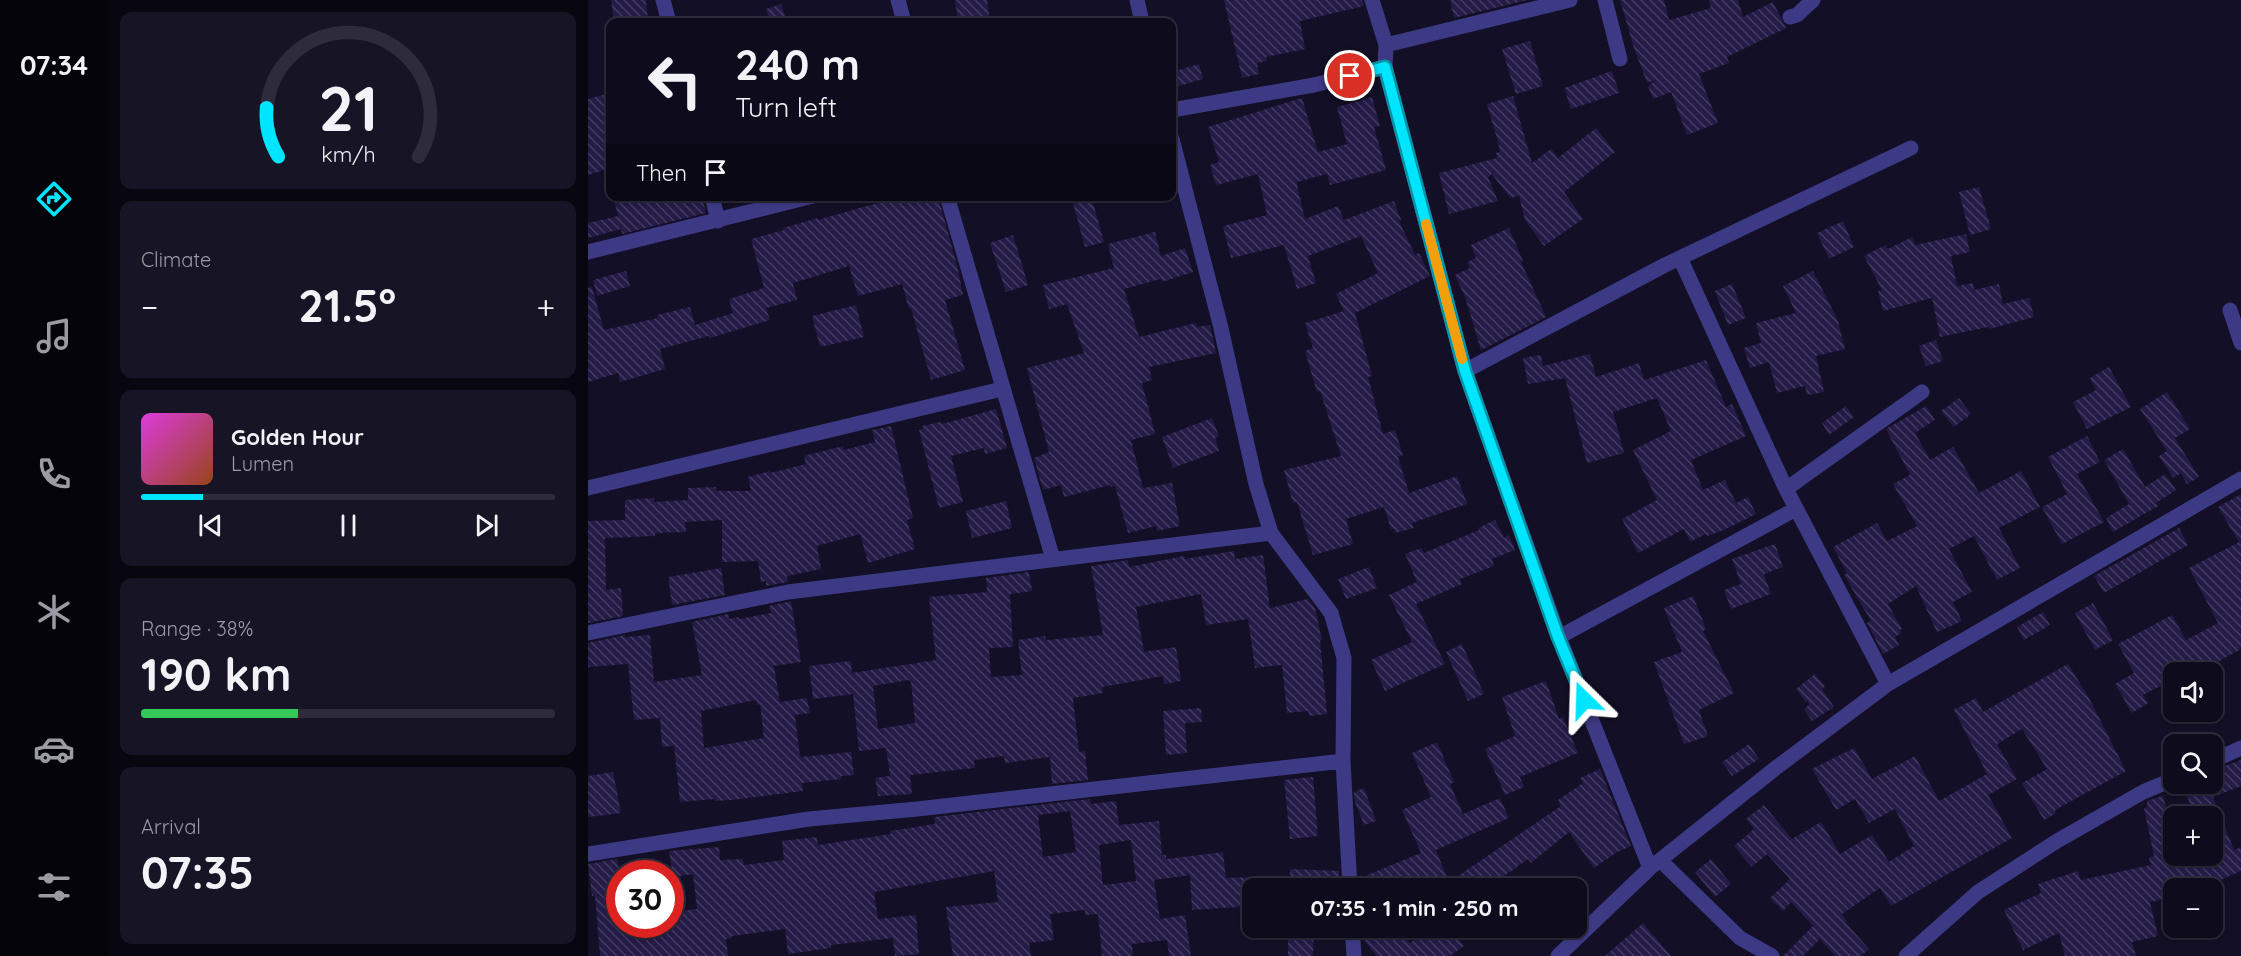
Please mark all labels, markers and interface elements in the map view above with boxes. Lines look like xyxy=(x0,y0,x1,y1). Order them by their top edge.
text: 240 m xyxy=(735,38,860,91)
icon: left xyxy=(636,42,714,120)
text: 07:34 xyxy=(20,48,88,82)
pin xyxy=(1324,50,1375,101)
icon: arrive xyxy=(1333,59,1366,92)
text: 21 xyxy=(318,70,378,148)
text: Turn left xyxy=(735,90,837,124)
text: km/h xyxy=(321,142,375,168)
icon: arrive xyxy=(699,156,732,189)
text: Then xyxy=(636,159,687,187)
icon: directions xyxy=(33,178,75,220)
text: Climate xyxy=(141,247,211,272)
text: 21.5° xyxy=(298,277,396,333)
text: − xyxy=(141,286,158,327)
text: + xyxy=(536,286,555,327)
icon: music xyxy=(33,315,75,357)
text: Golden Hour xyxy=(231,423,364,451)
text: Lumen xyxy=(231,451,294,476)
icon: phone xyxy=(33,453,75,495)
icon: previous xyxy=(194,509,227,542)
icon: pause xyxy=(332,509,365,542)
icon: next xyxy=(470,509,503,542)
icon: climate xyxy=(33,591,75,633)
text: Range · 38% xyxy=(141,616,253,641)
text: 190 km xyxy=(141,646,291,702)
map controls xyxy=(2163,662,2223,938)
button: sound xyxy=(2163,662,2223,722)
position arrow xyxy=(1552,668,1616,732)
icon: car xyxy=(33,728,75,770)
button: search xyxy=(2163,734,2223,794)
button: + xyxy=(2163,806,2223,866)
text: Arrival xyxy=(141,814,201,839)
text: 07:35 xyxy=(141,844,254,900)
speed limit sign: 30 xyxy=(606,860,684,938)
icon: filters xyxy=(33,866,75,908)
button: − xyxy=(2163,878,2223,938)
text: 07:35 · 1 min · 250 m xyxy=(1310,894,1519,922)

